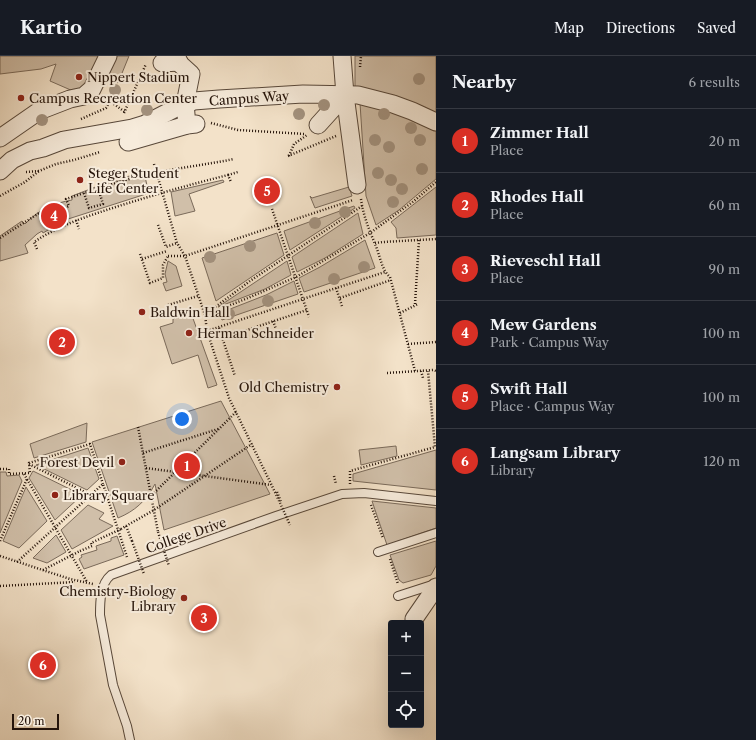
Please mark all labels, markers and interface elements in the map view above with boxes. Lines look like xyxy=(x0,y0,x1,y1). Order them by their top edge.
text: Kartio xyxy=(20,16,82,39)
text: Map xyxy=(554,19,584,37)
text: Directions xyxy=(606,19,675,37)
text: Saved xyxy=(697,19,736,37)
place label: Nippert Stadium xyxy=(87,69,190,85)
marker: Nippert Stadium xyxy=(74,72,84,82)
text: Nearby xyxy=(452,72,516,92)
text: 6 results xyxy=(689,74,740,90)
street label: Campus Way xyxy=(208,87,290,109)
place label: Campus Recreation Center xyxy=(29,90,198,106)
marker: Campus Recreation Center xyxy=(16,93,26,103)
text: Zimmer Hall xyxy=(490,123,589,142)
text: 1 xyxy=(462,133,468,149)
text: 20 m xyxy=(709,133,740,149)
text: Place xyxy=(490,142,523,158)
place label: Steger Student Life Center xyxy=(88,165,179,196)
marker: Steger Student Life Center xyxy=(75,175,85,185)
pin: 5 xyxy=(254,176,280,206)
text: Rhodes Hall xyxy=(490,187,584,206)
text: 2 xyxy=(461,197,469,213)
text: 60 m xyxy=(709,197,740,213)
pin: 4 xyxy=(41,201,67,231)
text: Place xyxy=(490,206,523,222)
text: Rieveschl Hall xyxy=(490,251,601,270)
text: 3 xyxy=(461,261,469,277)
text: 90 m xyxy=(709,261,740,277)
text: Place xyxy=(490,270,523,286)
place label: Baldwin Hall xyxy=(150,304,230,320)
marker: Baldwin Hall xyxy=(137,307,147,317)
text: Mew Gardens xyxy=(490,315,597,334)
place label: Herman Schneider xyxy=(197,325,314,341)
text: 4 xyxy=(461,325,469,341)
text: 100 m xyxy=(702,325,740,341)
pin: 2 xyxy=(49,327,75,357)
marker: Herman Schneider xyxy=(184,328,194,338)
text: Park · Campus Way xyxy=(490,334,609,350)
place label: Old Chemistry xyxy=(239,379,330,395)
text: Swift Hall xyxy=(490,379,568,398)
marker: Old Chemistry xyxy=(332,382,342,392)
text: 5 xyxy=(461,389,469,405)
text: 100 m xyxy=(702,389,740,405)
text: Place · Campus Way xyxy=(490,398,614,414)
your location xyxy=(172,409,192,429)
text: Langsam Library xyxy=(490,443,620,462)
pin: 1 xyxy=(174,451,200,481)
text: 6 xyxy=(461,453,469,469)
text: 120 m xyxy=(703,453,740,469)
place label: Forest Devil xyxy=(39,454,114,470)
marker: Forest Devil xyxy=(117,457,127,467)
text: Library xyxy=(490,462,535,478)
place label: Library Square xyxy=(63,487,154,503)
marker: Library Square xyxy=(50,490,60,500)
street label: College Drive xyxy=(144,514,228,556)
place label: Chemistry-Biology Library xyxy=(59,583,177,614)
marker: Chemistry-Biology Library xyxy=(179,593,189,603)
pin: 3 xyxy=(191,603,217,633)
map controls xyxy=(388,620,424,728)
button: + xyxy=(388,620,424,656)
pin: 6 xyxy=(30,650,56,680)
button: − xyxy=(388,656,424,692)
button: locate xyxy=(388,692,424,728)
scale bar xyxy=(12,712,59,731)
text: 20 m xyxy=(18,714,44,728)

